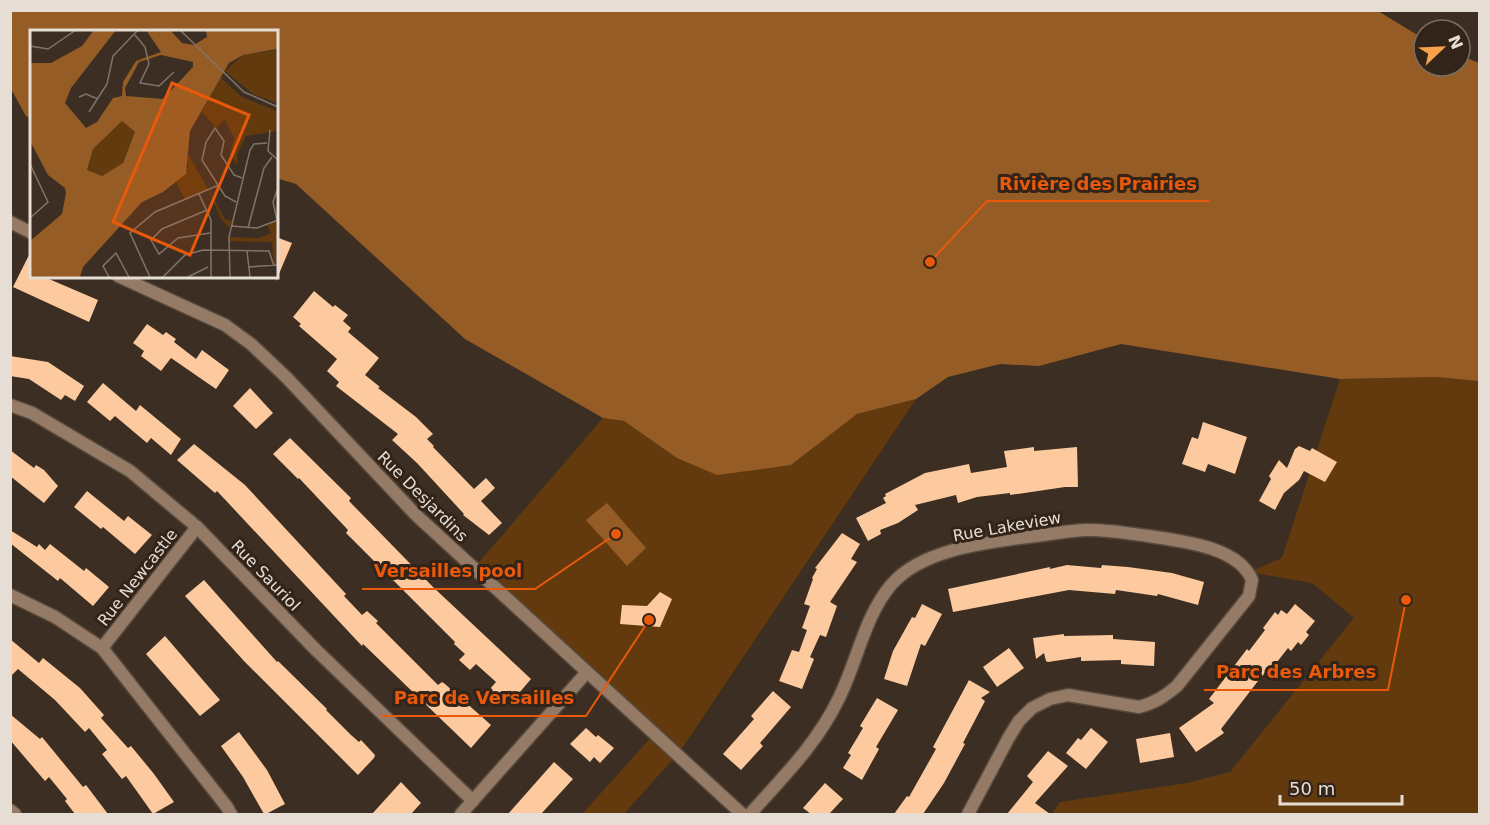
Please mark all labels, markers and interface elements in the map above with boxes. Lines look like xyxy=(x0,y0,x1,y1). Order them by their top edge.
north arrow xyxy=(1412,18,1472,78)
inset map xyxy=(30,30,278,278)
text: N xyxy=(1444,32,1467,52)
callout: Rivière des Prairies xyxy=(987,165,1209,201)
text: Rivière des Prairies xyxy=(999,173,1197,194)
street label: Rue Desjardins xyxy=(374,447,472,545)
street label: Rue Lakeview xyxy=(951,508,1063,545)
street label: Rue Newcastle xyxy=(94,525,181,630)
street label: Rue Sauriol xyxy=(227,536,304,615)
callout: Versailles pool xyxy=(362,553,535,589)
text: Versailles pool xyxy=(374,560,522,581)
callout: Parc des Arbres xyxy=(1204,654,1388,690)
text: Parc des Arbres xyxy=(1216,661,1376,682)
callout: Parc de Versailles xyxy=(382,680,586,716)
text: Parc de Versailles xyxy=(394,687,574,708)
scale bar xyxy=(1280,768,1402,806)
text: 50 m xyxy=(1289,778,1335,799)

